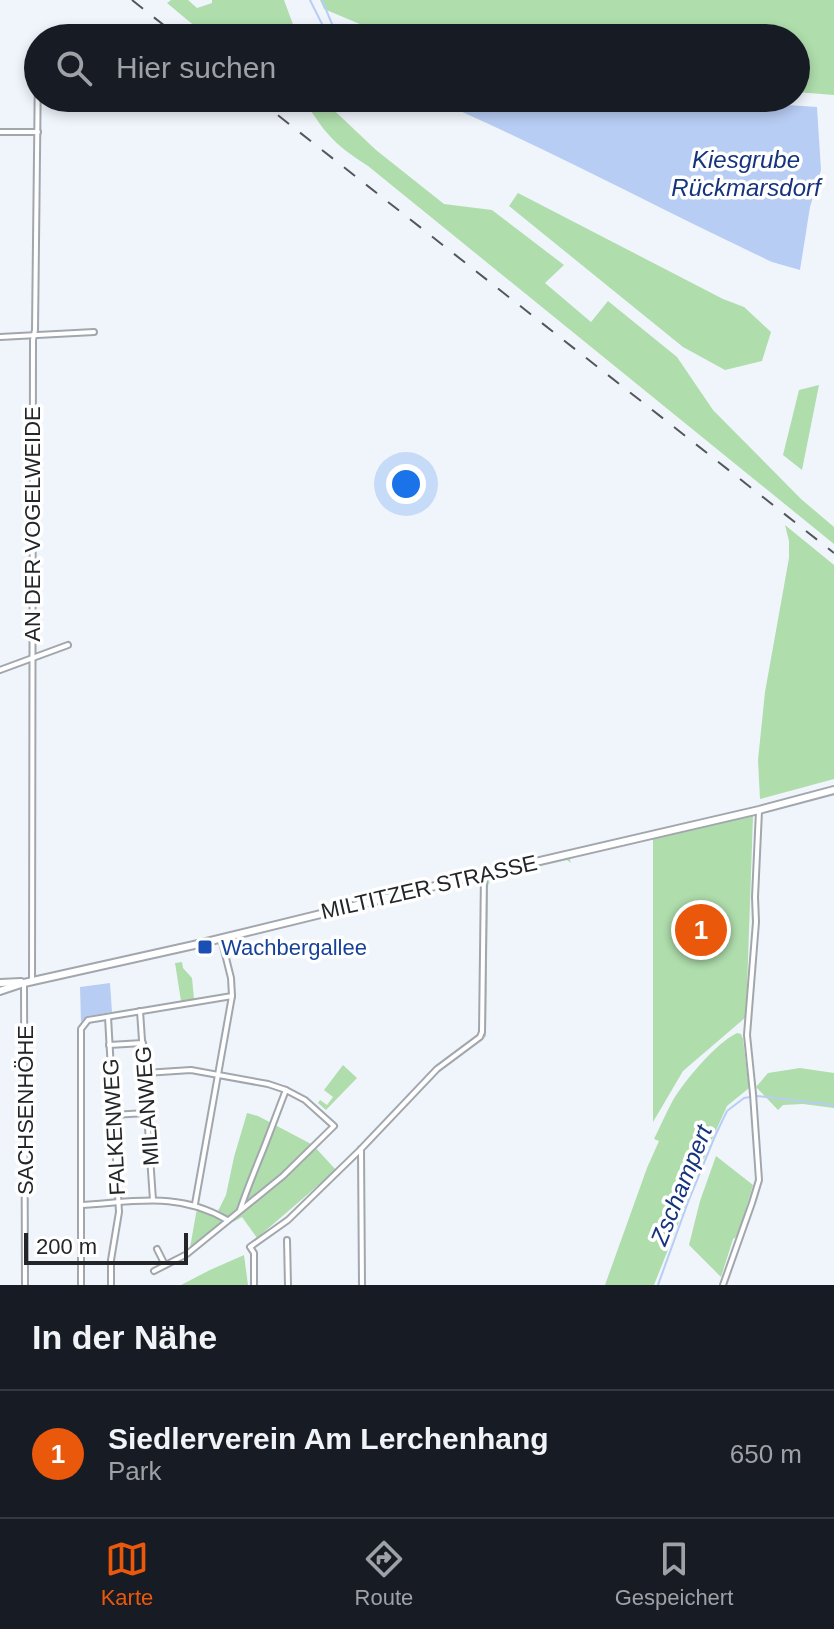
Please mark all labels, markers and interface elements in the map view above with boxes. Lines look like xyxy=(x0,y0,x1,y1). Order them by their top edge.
search box xyxy=(24,24,810,112)
icon: search xyxy=(52,46,96,90)
text: Hier suchen xyxy=(116,51,276,84)
water label: Kiesgrube Rückmarsdorf xyxy=(671,146,823,201)
street label: AN DER VOGELWEIDE xyxy=(20,406,45,642)
your location xyxy=(386,464,426,504)
street label: MILTITZER STRASSE xyxy=(319,850,539,924)
pin: 1 xyxy=(675,900,727,960)
place label: Wachbergallee xyxy=(221,935,367,960)
marker: Wachbergallee xyxy=(196,938,214,956)
street label: SACHSENHÖHE xyxy=(13,1025,38,1195)
street label: MILANWEG xyxy=(130,1045,164,1167)
street label: FALKENWEG xyxy=(98,1058,130,1196)
water label: Zschampert xyxy=(644,1120,718,1250)
scale bar xyxy=(24,1229,188,1265)
text: 200 m xyxy=(36,1234,97,1259)
text: In der Nähe xyxy=(32,1318,217,1356)
text: Siedlerverein Am Lerchenhang xyxy=(108,1422,549,1455)
text: 1 xyxy=(51,1439,65,1469)
text: 650 m xyxy=(730,1439,802,1469)
text: Park xyxy=(108,1456,161,1486)
tab: Karte xyxy=(101,1537,153,1611)
tab: Route xyxy=(355,1537,413,1611)
tab: Gespeichert xyxy=(615,1537,733,1611)

